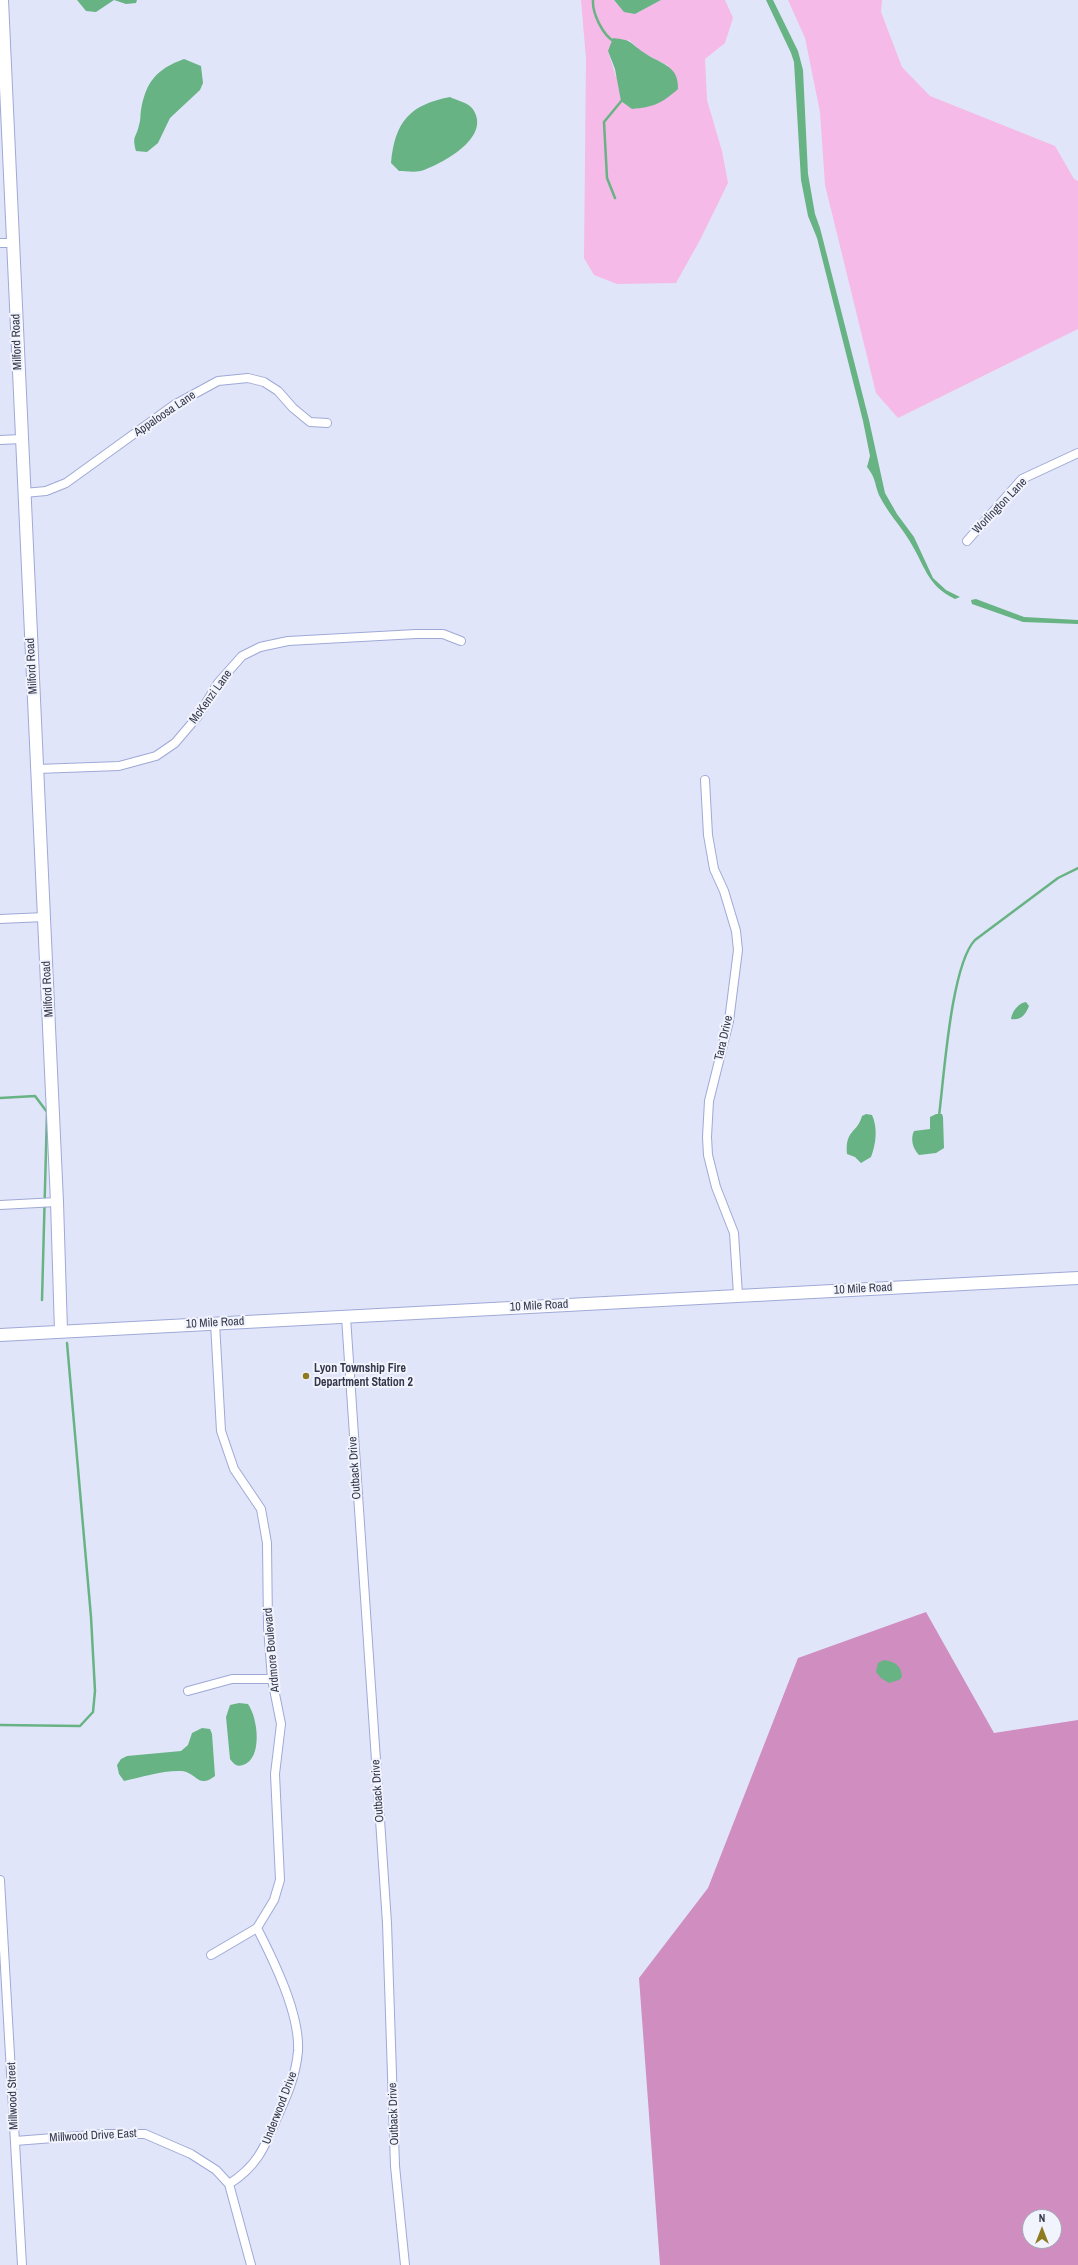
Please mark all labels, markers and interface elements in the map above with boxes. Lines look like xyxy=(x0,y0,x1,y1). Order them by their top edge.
street label: Milford Road xyxy=(9,314,25,370)
street label: Appaloosa Lane xyxy=(131,388,199,440)
street label: Worlington Lane xyxy=(970,475,1030,537)
street label: Milford Road xyxy=(23,637,41,695)
street label: McKenzi Lane xyxy=(187,667,235,727)
street label: Milford Road xyxy=(39,960,57,1018)
street label: Tara Drive xyxy=(712,1014,736,1062)
street label: 10 Mile Road xyxy=(833,1280,893,1298)
street label: 10 Mile Road xyxy=(509,1297,569,1315)
street label: 10 Mile Road xyxy=(185,1314,245,1332)
place label: Lyon Township Fire Department Station 2 xyxy=(314,1362,413,1390)
marker: Lyon Township Fire Department Station 2 xyxy=(301,1371,311,1381)
street label: Outback Drive xyxy=(346,1436,364,1500)
street label: Ardmore Boulevard xyxy=(261,1607,283,1693)
street label: Outback Drive xyxy=(369,1759,387,1823)
street label: Millwood Street xyxy=(5,2062,21,2130)
street label: Underwood Drive xyxy=(260,2070,300,2146)
street label: Outback Drive xyxy=(386,2082,402,2146)
street label: Millwood Drive East xyxy=(49,2127,137,2145)
north arrow xyxy=(1022,2209,1062,2249)
text: N xyxy=(1039,2211,1045,2225)

